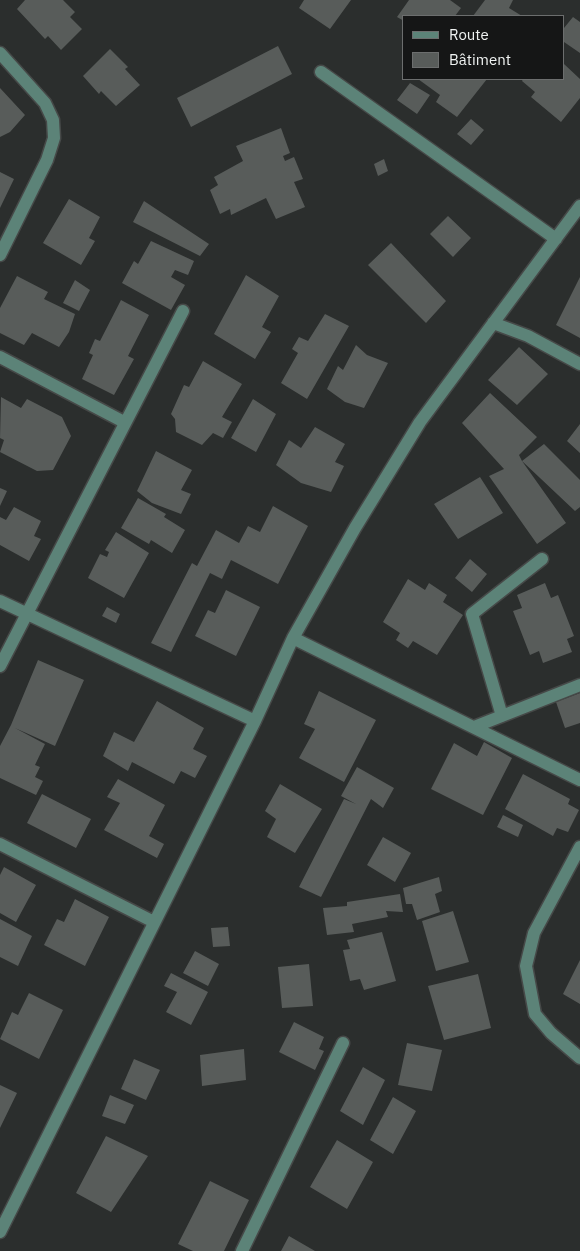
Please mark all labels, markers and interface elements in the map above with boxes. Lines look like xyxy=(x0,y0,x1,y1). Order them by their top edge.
legend xyxy=(402,15,565,80)
text: Route xyxy=(449,25,489,44)
text: Bâtiment xyxy=(449,50,511,69)

